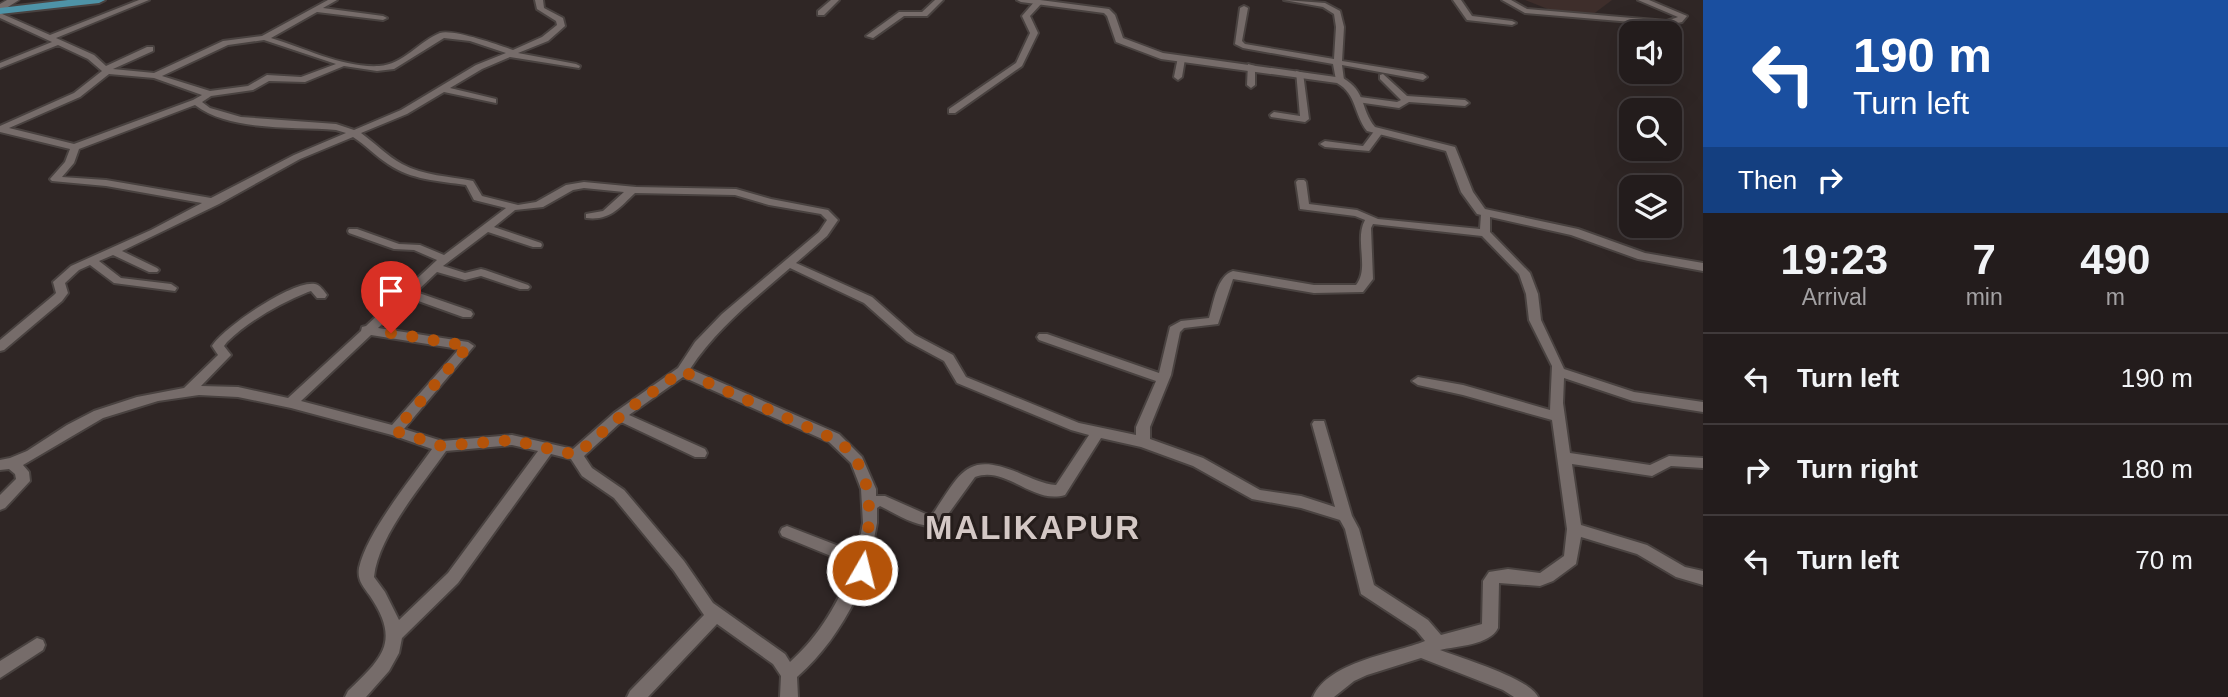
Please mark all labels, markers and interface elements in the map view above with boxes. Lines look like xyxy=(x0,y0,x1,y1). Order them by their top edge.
map controls xyxy=(1619,21,1682,238)
button: sound xyxy=(1619,21,1682,84)
icon: left xyxy=(1738,28,1829,119)
text: 190 m xyxy=(1853,28,1992,82)
text: Turn left xyxy=(1853,85,1969,121)
button: search xyxy=(1619,98,1682,161)
icon: right xyxy=(1811,161,1849,199)
text: Then xyxy=(1738,165,1797,195)
button: layers xyxy=(1619,175,1682,238)
text: 19:23 xyxy=(1781,236,1888,283)
text: 7 xyxy=(1972,236,1996,283)
text: 490 xyxy=(2080,236,2150,283)
pin xyxy=(361,261,421,333)
icon: arrive xyxy=(372,272,410,310)
text: Arrival xyxy=(1802,284,1867,310)
text: min xyxy=(1966,284,2003,310)
text: m xyxy=(2106,284,2125,310)
icon: left xyxy=(1738,360,1776,398)
text: Turn left xyxy=(1797,363,1899,393)
text: 190 m xyxy=(2121,363,2193,393)
icon: right xyxy=(1738,451,1776,489)
text: Turn right xyxy=(1797,454,1918,484)
text: 180 m xyxy=(2121,454,2193,484)
district label: MALIKAPUR xyxy=(925,509,1141,546)
position arrow xyxy=(825,533,899,607)
icon: left xyxy=(1738,542,1776,580)
text: Turn left xyxy=(1797,545,1899,575)
text: 70 m xyxy=(2135,545,2193,575)

